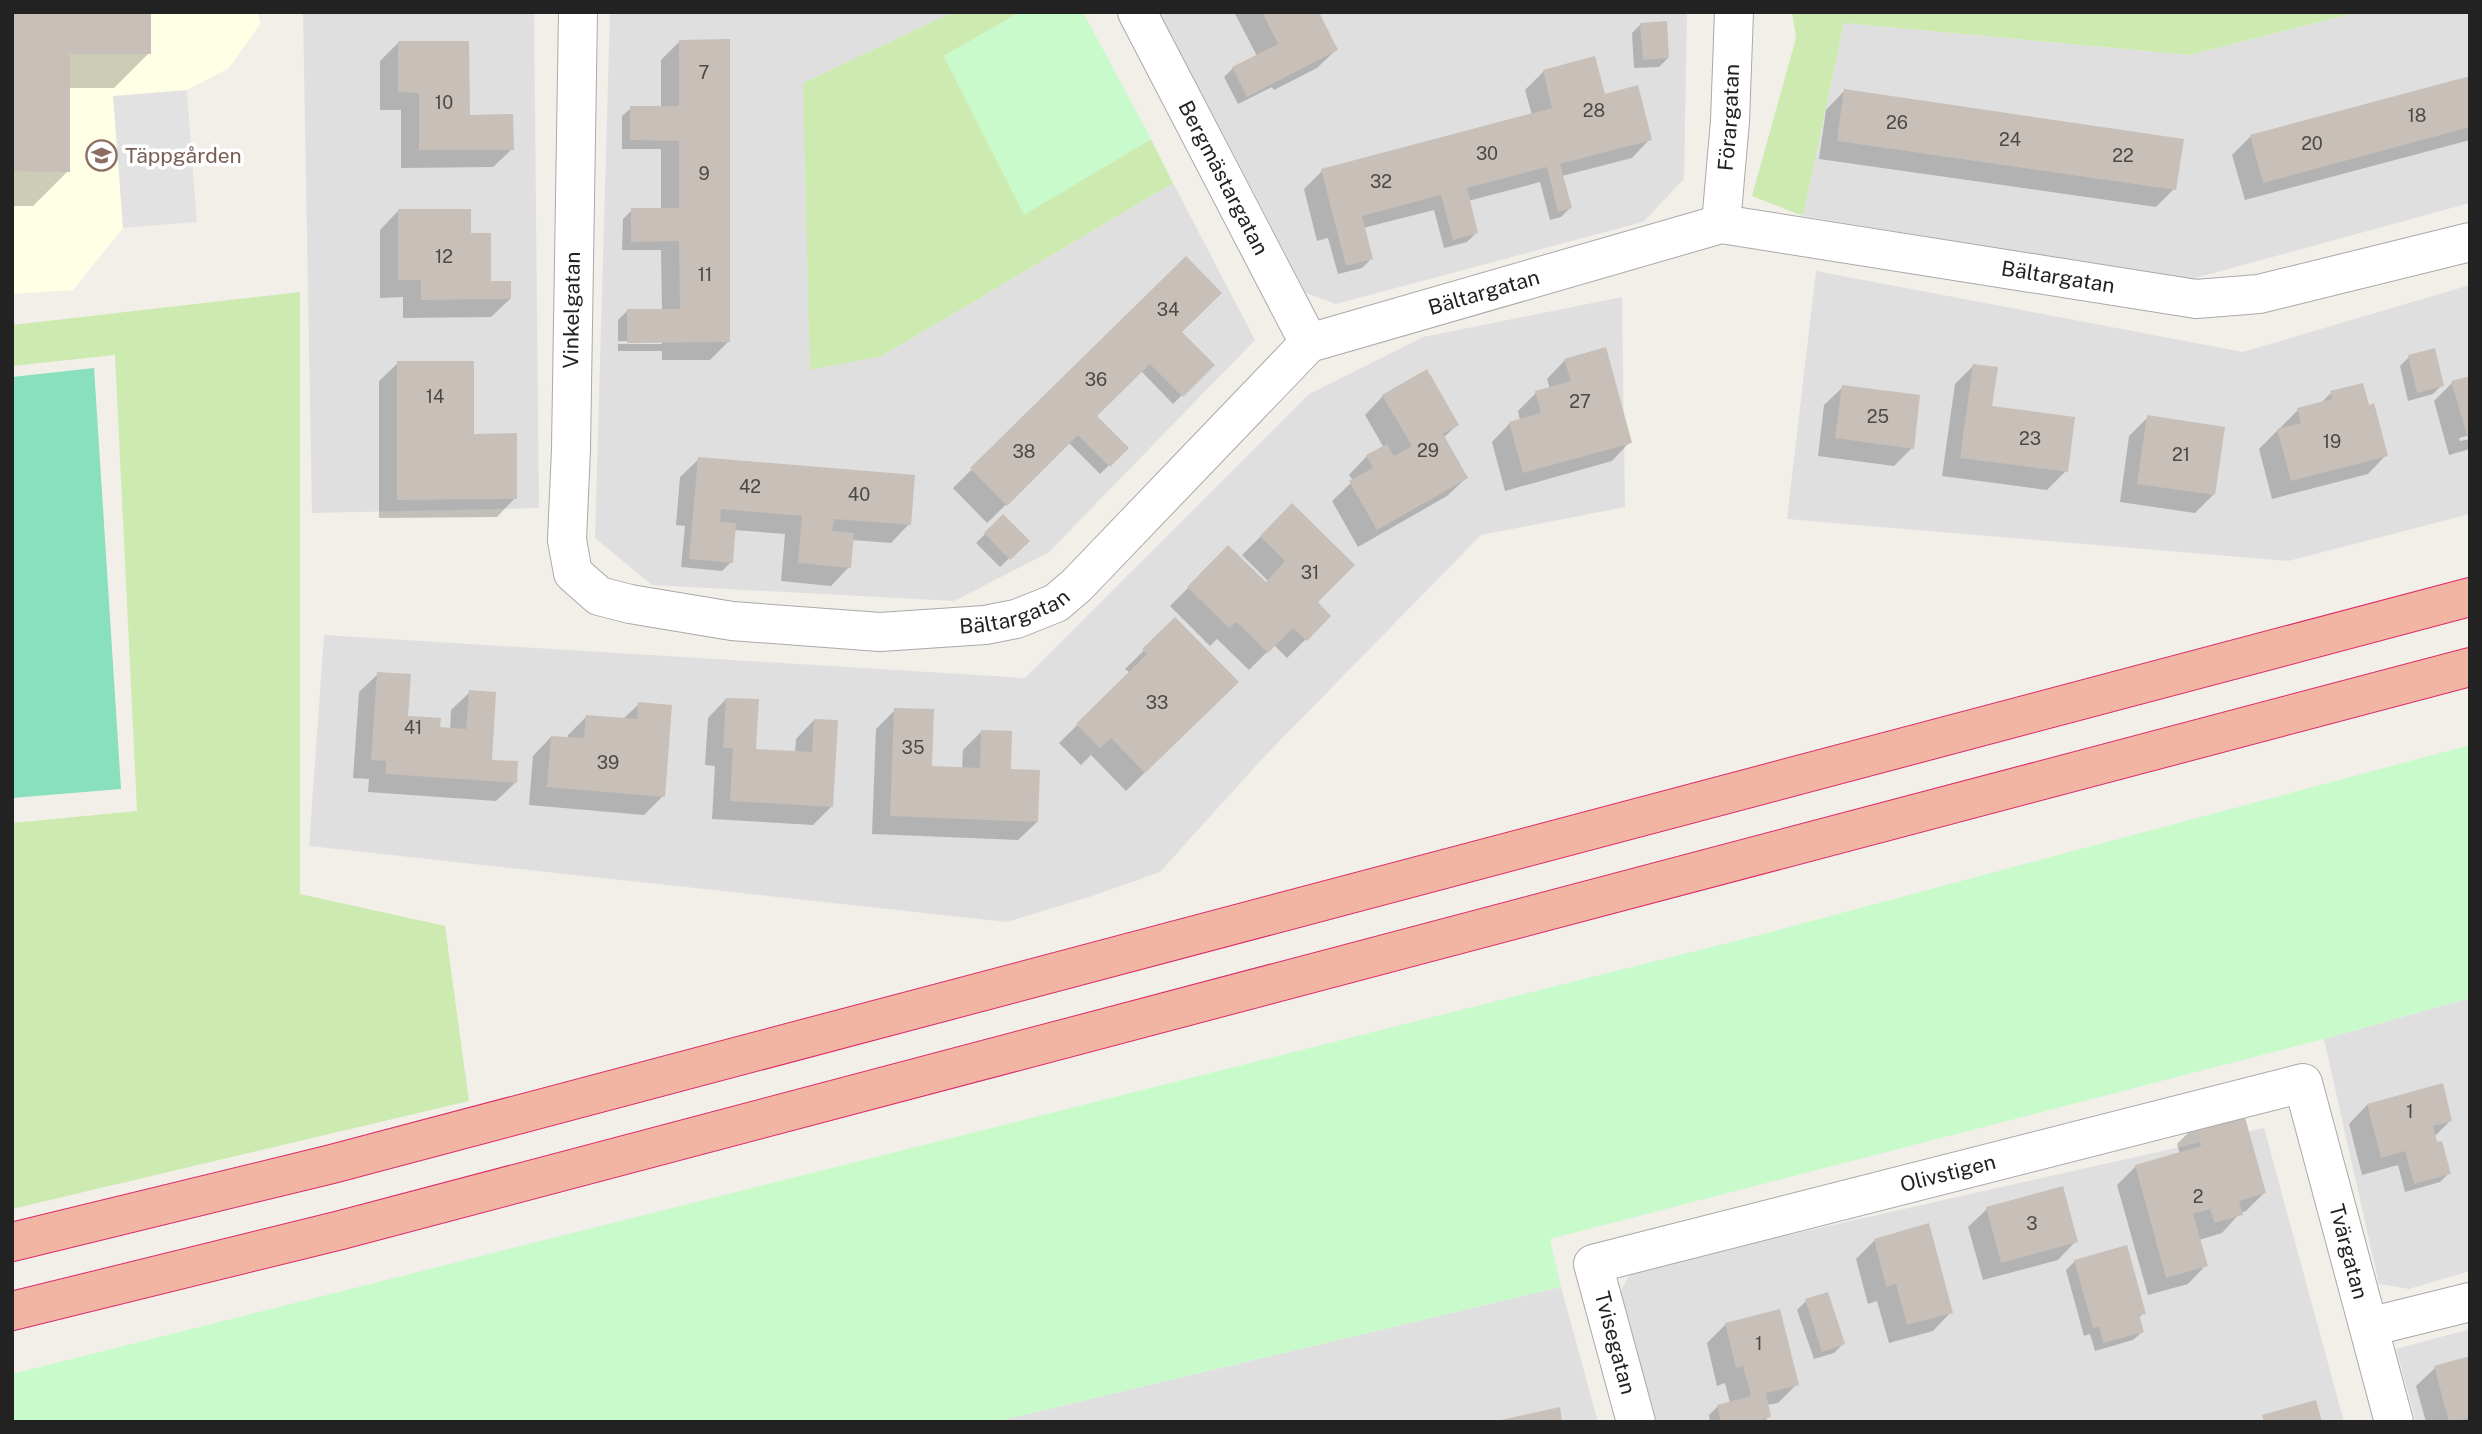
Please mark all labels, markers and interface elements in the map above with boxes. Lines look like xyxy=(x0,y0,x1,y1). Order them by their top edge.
house number: 7 xyxy=(699,62,709,83)
street label: Förargatan xyxy=(1713,63,1744,172)
house number: 10 xyxy=(435,92,453,113)
street label: Bergmästargatan xyxy=(1173,96,1274,259)
house number: 28 xyxy=(1583,100,1605,121)
house number: 18 xyxy=(2408,105,2426,126)
house number: 26 xyxy=(1886,112,1908,133)
house number: 24 xyxy=(1999,129,2021,150)
house number: 20 xyxy=(2301,133,2323,154)
school or university icon: Täppgården xyxy=(85,139,119,173)
place label: Täppgården xyxy=(125,143,242,168)
house number: 30 xyxy=(1476,143,1498,164)
house number: 22 xyxy=(2112,145,2134,166)
house number: 9 xyxy=(698,163,710,184)
house number: 32 xyxy=(1370,171,1392,192)
house number: 12 xyxy=(435,246,453,267)
street label: Vinkelgatan xyxy=(558,251,585,369)
street label: Bältargatan xyxy=(1999,255,2117,298)
house number: 11 xyxy=(698,264,712,285)
street label: Bältargatan xyxy=(1425,264,1542,320)
house number: 34 xyxy=(1157,299,1179,320)
house number: 36 xyxy=(1085,369,1107,390)
house number: 14 xyxy=(426,386,444,407)
house number: 27 xyxy=(1569,391,1591,412)
house number: 25 xyxy=(1867,406,1889,427)
house number: 23 xyxy=(2019,428,2041,449)
house number: 19 xyxy=(2323,431,2341,452)
house number: 29 xyxy=(1417,440,1439,461)
house number: 38 xyxy=(1013,441,1035,462)
house number: 21 xyxy=(2172,444,2190,465)
house number: 42 xyxy=(739,476,761,497)
house number: 40 xyxy=(848,484,870,505)
house number: 31 xyxy=(1301,562,1319,583)
street label: Bältargatan xyxy=(958,584,1075,639)
house number: 33 xyxy=(1146,692,1168,713)
house number: 41 xyxy=(404,717,422,738)
house number: 35 xyxy=(902,737,924,758)
house number: 39 xyxy=(597,752,619,773)
house number: 1 xyxy=(2406,1101,2414,1122)
street label: Olivstigen xyxy=(1897,1149,1998,1197)
house number: 2 xyxy=(2193,1186,2203,1207)
street label: Tvärgatan xyxy=(2324,1201,2373,1302)
house number: 3 xyxy=(2026,1213,2038,1234)
street label: Tvisegatan xyxy=(1590,1289,1641,1397)
house number: 1 xyxy=(1755,1333,1763,1354)

